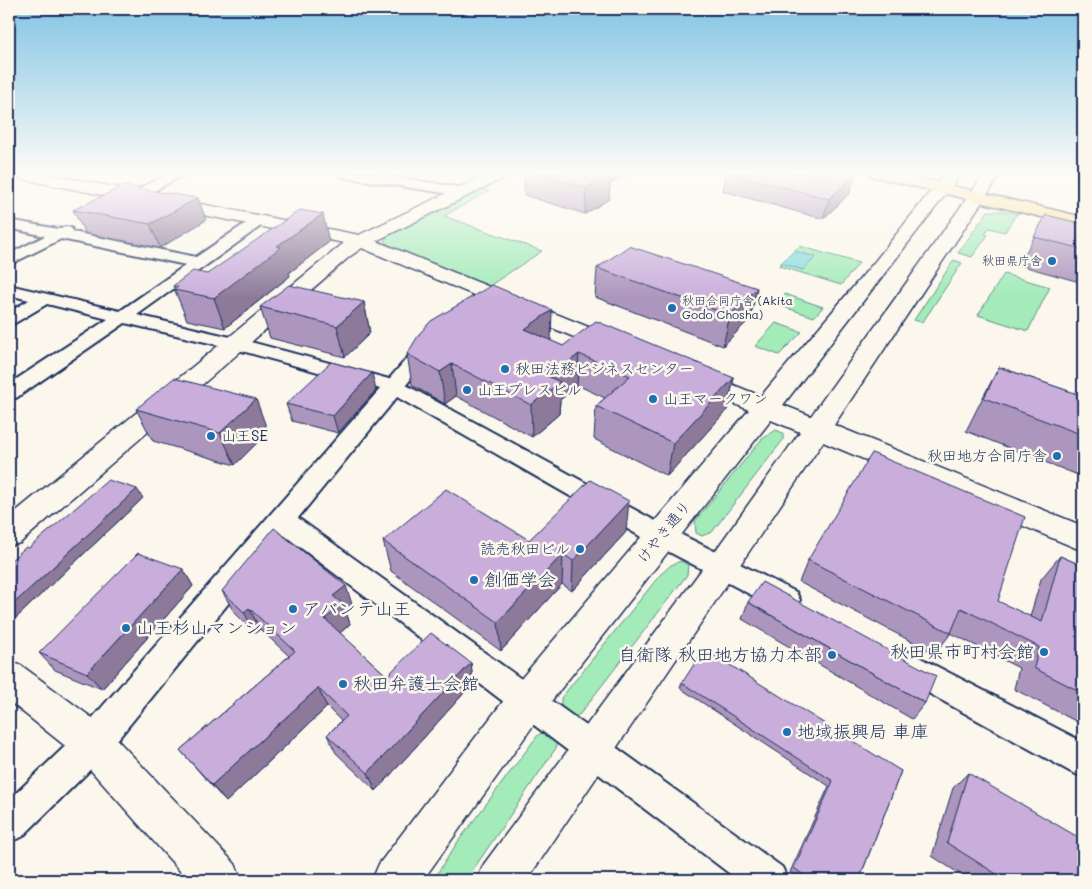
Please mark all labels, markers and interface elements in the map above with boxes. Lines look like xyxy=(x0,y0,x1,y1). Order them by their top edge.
place label: 秋田県庁舎 xyxy=(982,252,1042,268)
marker: 秋田県庁舎 xyxy=(1046,255,1058,267)
place label: 秋田合同庁舎 (Akita Godo Chosha) xyxy=(682,292,793,322)
marker: 秋田合同庁舎 (Akita Godo Chosha) xyxy=(666,302,678,314)
place label: 秋田法務ビジネスセンター xyxy=(515,358,694,378)
marker: 秋田法務ビジネスセンター xyxy=(499,363,511,375)
place label: 山王プレスビル xyxy=(477,379,582,399)
marker: 山王プレスビル xyxy=(461,384,473,396)
place label: 山王マークワン xyxy=(663,388,768,408)
marker: 山王マークワン xyxy=(647,393,659,405)
place label: 山王SE xyxy=(221,425,268,445)
marker: 山王SE xyxy=(205,430,217,442)
place label: 秋田地方合同庁舎 xyxy=(927,445,1047,465)
marker: 秋田地方合同庁舎 xyxy=(1051,450,1063,462)
street label: けやき通り xyxy=(632,496,695,567)
place label: 読売秋田ビル xyxy=(480,538,570,558)
marker: 読売秋田ビル xyxy=(574,543,586,555)
place label: 創価学会 xyxy=(484,567,556,591)
marker: 創価学会 xyxy=(468,574,480,586)
place label: アバンテ山王 xyxy=(303,596,411,620)
marker: アバンテ山王 xyxy=(287,603,299,615)
place label: 山王杉山マンション xyxy=(136,615,297,639)
marker: 山王杉山マンション xyxy=(120,622,132,634)
place label: 秋田県市町村会館 xyxy=(890,639,1034,663)
place label: 自衛隊 秋田地方協力本部 xyxy=(618,642,822,666)
marker: 秋田県市町村会館 xyxy=(1038,646,1050,658)
marker: 自衛隊 秋田地方協力本部 xyxy=(826,649,838,661)
place label: 秋田弁護士会館 xyxy=(353,671,479,695)
marker: 秋田弁護士会館 xyxy=(337,678,349,690)
place label: 地域振興局 車庫 xyxy=(797,719,929,743)
marker: 地域振興局 車庫 xyxy=(781,726,793,738)

